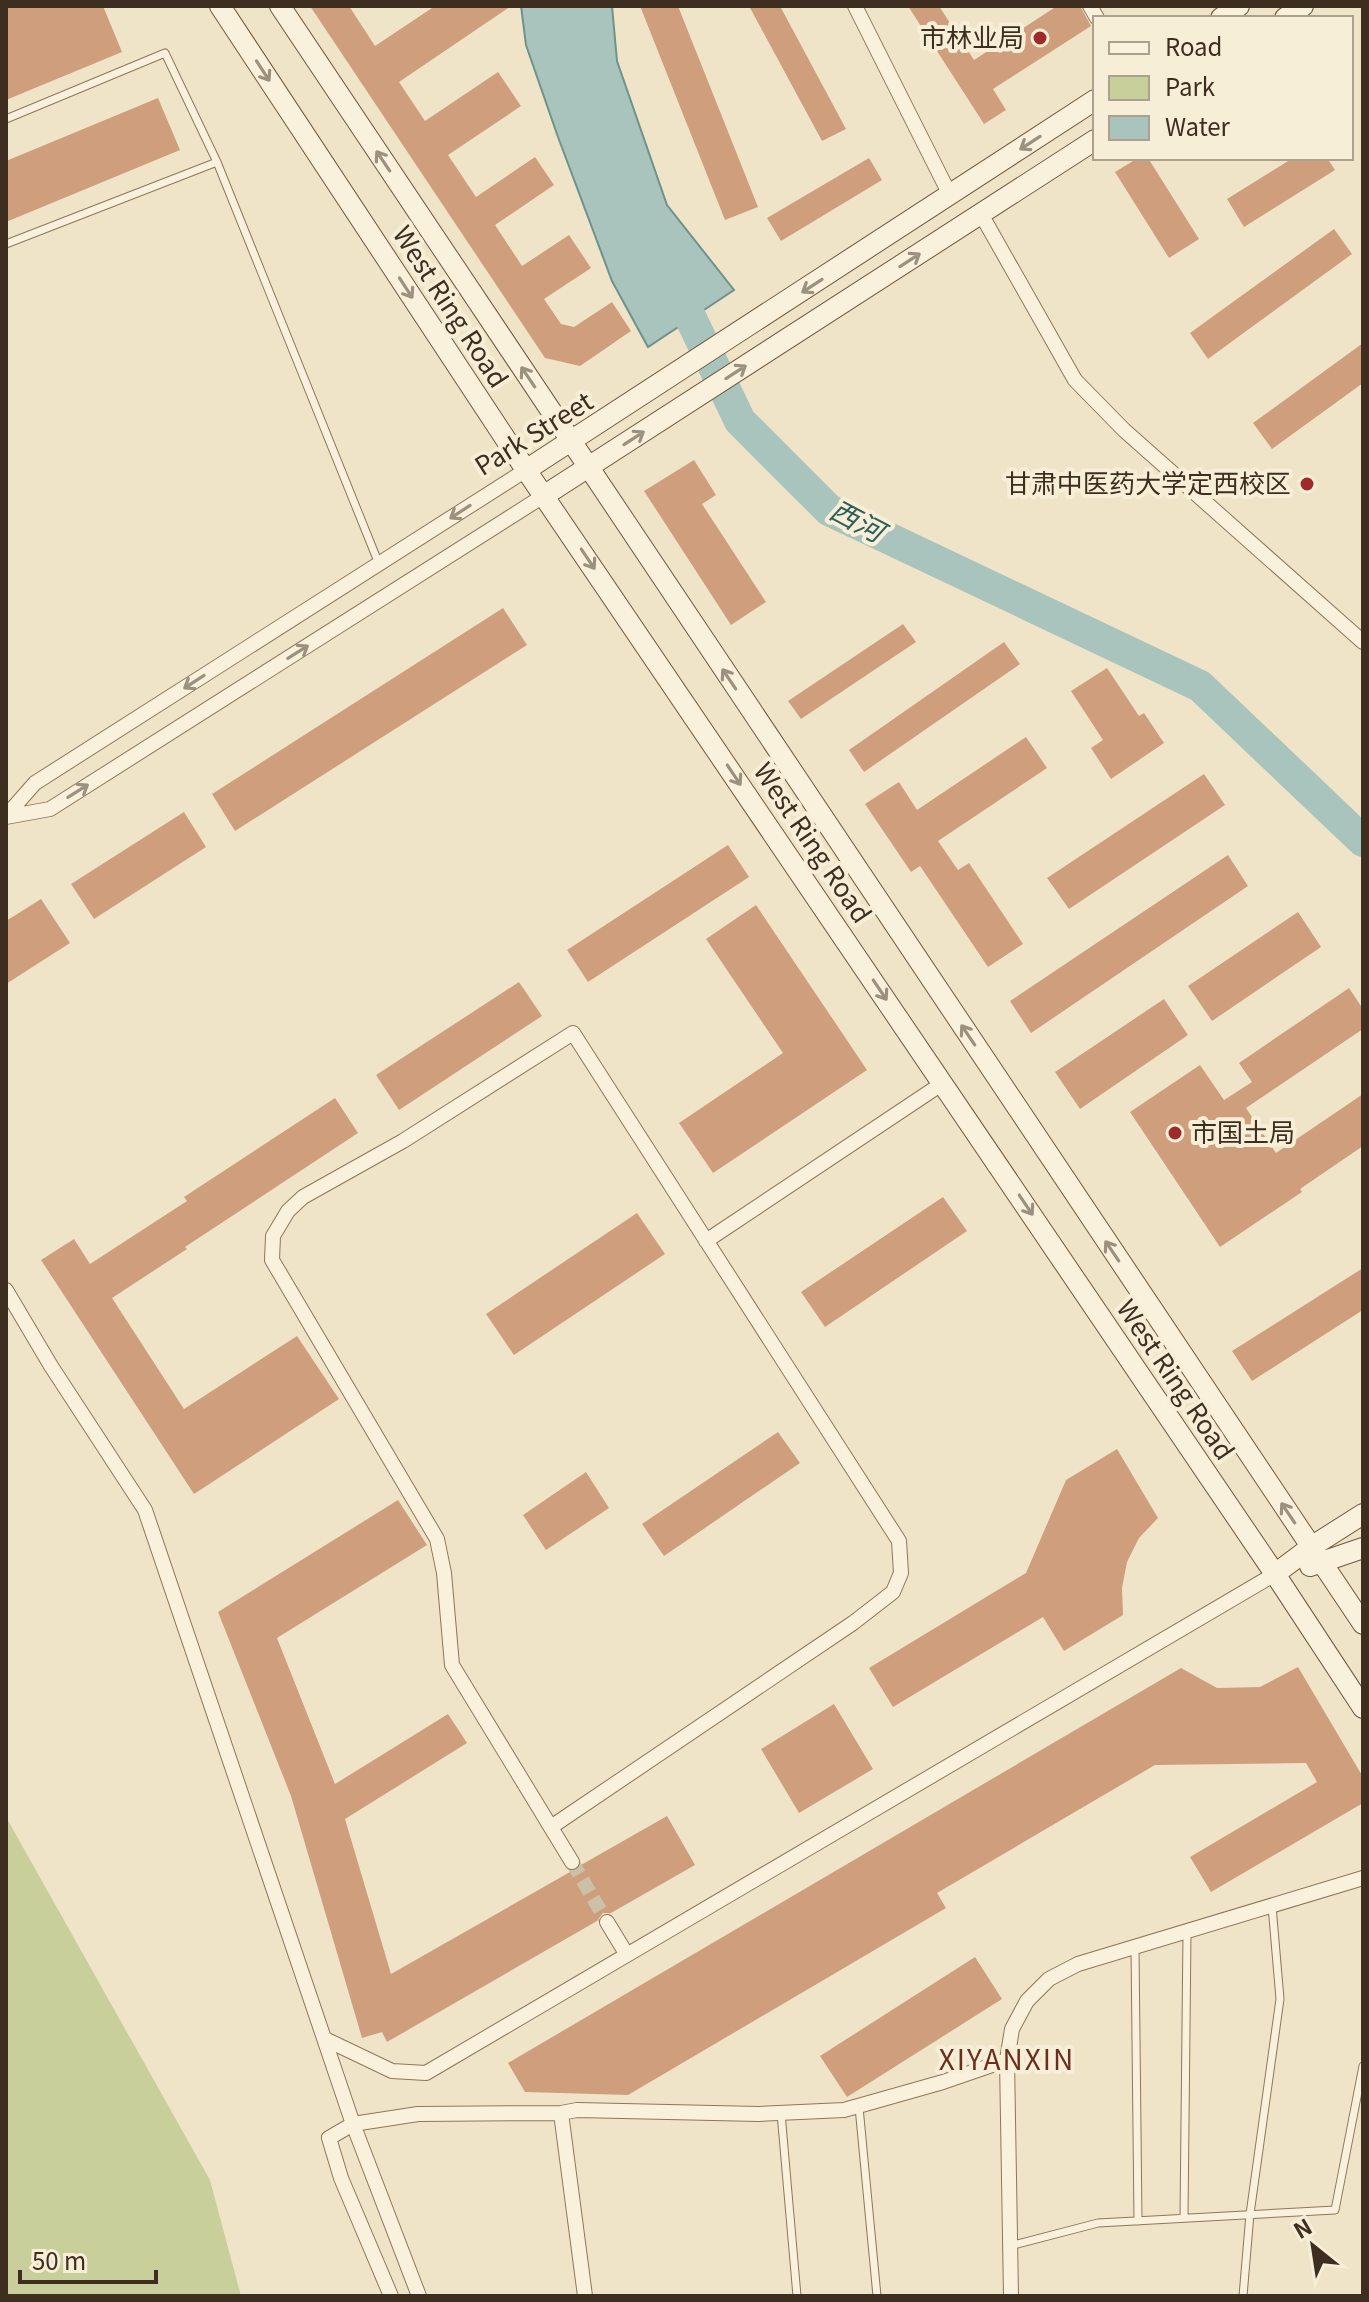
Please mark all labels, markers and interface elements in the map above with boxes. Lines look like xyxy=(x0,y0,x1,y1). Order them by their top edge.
legend xyxy=(1093,16,1353,160)
place label: 市林业局 xyxy=(920,17,1024,54)
text: Road xyxy=(1165,28,1222,63)
marker: 市林业局 xyxy=(1031,29,1049,47)
one-way arrow xyxy=(255,59,271,82)
text: Park xyxy=(1165,68,1216,103)
text: Water xyxy=(1165,108,1231,143)
one-way arrow xyxy=(1019,135,1041,151)
one-way arrow xyxy=(375,150,392,172)
street label: West Ring Road xyxy=(386,217,518,394)
one-way arrow xyxy=(898,252,921,268)
one-way arrow xyxy=(398,276,414,299)
one-way arrow xyxy=(801,278,824,294)
one-way arrow xyxy=(724,364,747,380)
one-way arrow xyxy=(520,366,536,388)
street label: Park Street xyxy=(467,381,599,483)
one-way arrow xyxy=(622,430,644,447)
place label: 甘肃中医药大学定西校区 xyxy=(1005,463,1291,500)
marker: 甘肃中医药大学定西校区 xyxy=(1298,475,1316,493)
water label: 西河 xyxy=(824,488,896,552)
one-way arrow xyxy=(450,503,472,520)
one-way arrow xyxy=(580,548,596,570)
one-way arrow xyxy=(286,643,308,660)
one-way arrow xyxy=(721,669,737,691)
one-way arrow xyxy=(183,674,206,690)
street label: West Ring Road xyxy=(747,754,882,929)
one-way arrow xyxy=(726,763,742,785)
one-way arrow xyxy=(66,782,89,798)
one-way arrow xyxy=(872,978,888,1001)
one-way arrow xyxy=(959,1024,976,1046)
place label: 市国土局 xyxy=(1191,1112,1295,1149)
marker: 市国土局 xyxy=(1166,1124,1184,1142)
one-way arrow xyxy=(1017,1194,1034,1216)
one-way arrow xyxy=(1104,1240,1121,1262)
street label: West Ring Road xyxy=(1110,1291,1245,1466)
one-way arrow xyxy=(1280,1502,1296,1525)
district label: XIYANXIN xyxy=(939,2038,1075,2078)
north arrow xyxy=(1273,2206,1353,2286)
text: N xyxy=(1287,2209,1317,2245)
scale bar xyxy=(20,2234,156,2284)
text: 50 m xyxy=(32,2242,86,2277)

